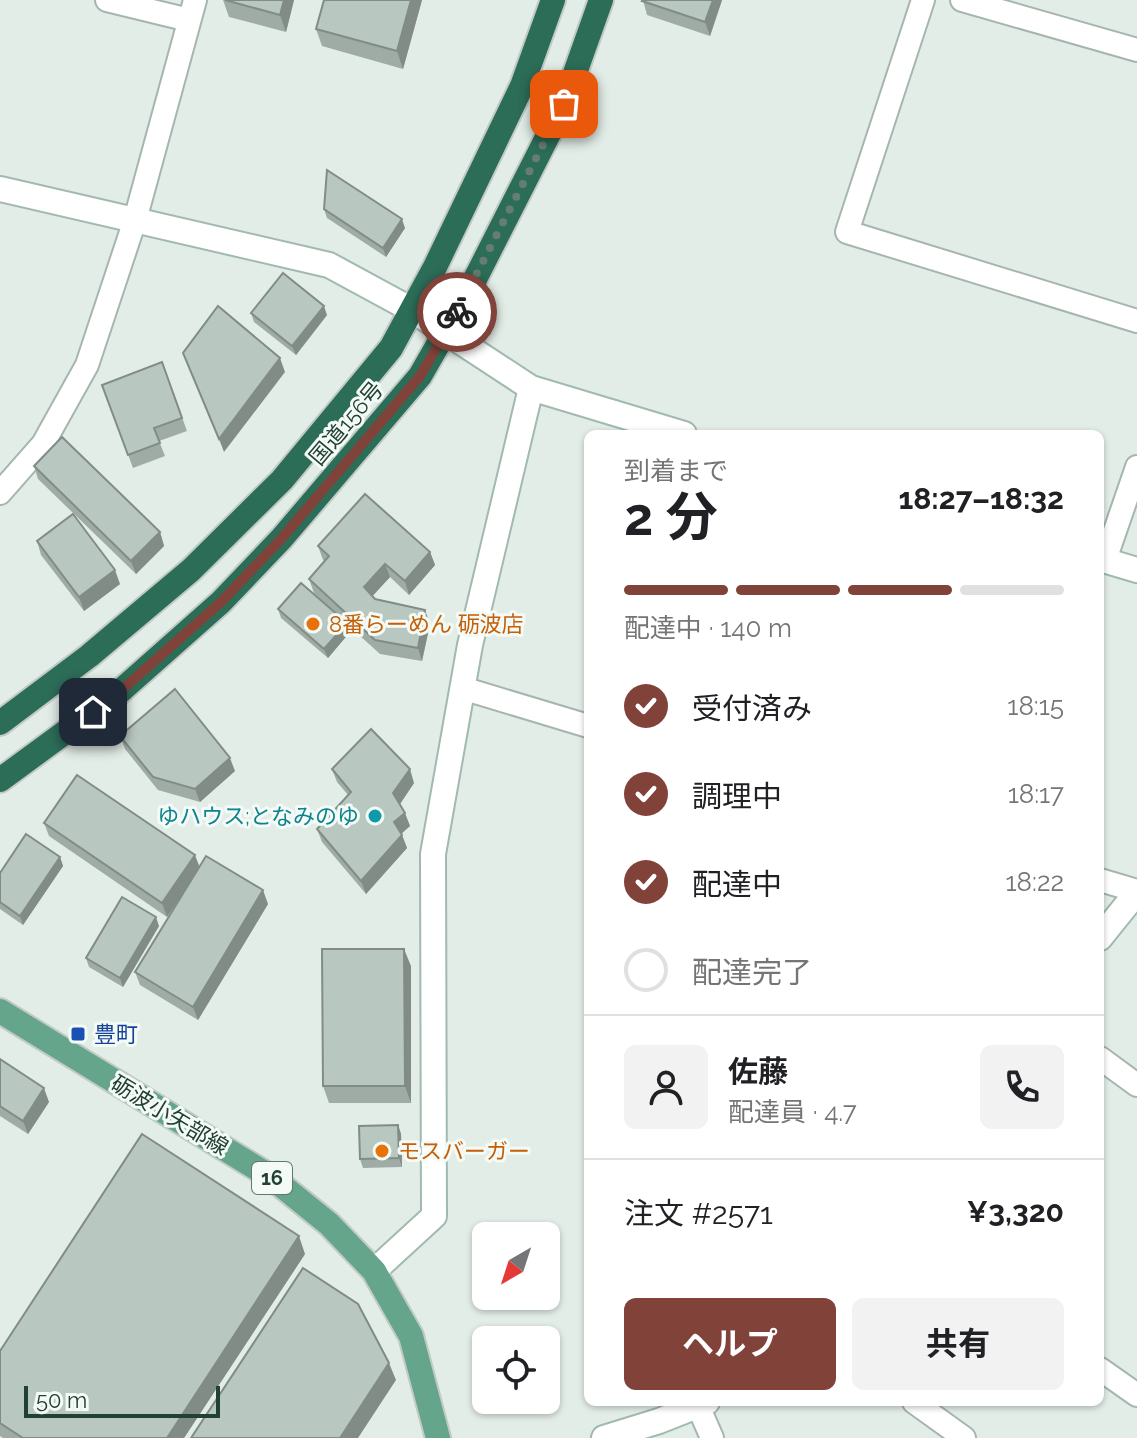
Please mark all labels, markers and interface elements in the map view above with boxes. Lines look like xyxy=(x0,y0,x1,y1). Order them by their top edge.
pin xyxy=(530,70,598,138)
icon: bag xyxy=(542,82,586,126)
courier xyxy=(417,272,497,352)
icon: bike xyxy=(435,290,479,334)
street label: 国道156号 xyxy=(304,376,388,470)
text: 到着まで xyxy=(624,456,728,486)
text: 18:27–18:32 xyxy=(898,481,1064,516)
text: 2 分 xyxy=(624,486,718,547)
place label: 8番らーめん 砺波店 xyxy=(329,611,524,637)
text: 配達中 · 140 m xyxy=(624,613,792,643)
marker: 8番らーめん 砺波店 xyxy=(304,615,322,633)
pin xyxy=(59,678,127,746)
icon: check xyxy=(624,684,668,728)
icon: home xyxy=(71,690,115,734)
text: 受付済み xyxy=(692,691,812,726)
text: 18:15 xyxy=(1007,691,1064,721)
icon: check xyxy=(624,772,668,816)
text: 調理中 xyxy=(692,779,782,814)
text: 18:17 xyxy=(1008,779,1064,809)
place label: ゆハウス;となみのゆ xyxy=(157,803,359,829)
marker: ゆハウス;となみのゆ xyxy=(366,807,384,825)
icon: check xyxy=(624,860,668,904)
text: 配達中 xyxy=(692,867,782,902)
text: 18:22 xyxy=(1005,867,1064,897)
text: 配達完了 xyxy=(692,955,812,990)
place label: 豊町 xyxy=(94,1021,138,1047)
marker: 豊町 xyxy=(69,1025,87,1043)
button: person xyxy=(624,1045,708,1129)
button: phone xyxy=(980,1045,1064,1129)
text: 佐藤 xyxy=(728,1054,788,1089)
street label: 砺波小矢部線 xyxy=(107,1070,233,1160)
text: 配達員 · 4.7 xyxy=(728,1097,857,1127)
place label: モスバーガー xyxy=(398,1138,530,1164)
marker: モスバーガー xyxy=(373,1142,391,1160)
road number: 16 xyxy=(252,1162,292,1194)
text: ¥3,320 xyxy=(967,1194,1064,1229)
text: 注文 #2571 xyxy=(624,1196,773,1231)
north arrow xyxy=(472,1222,560,1310)
map controls xyxy=(472,1222,560,1414)
button: ヘルプ xyxy=(624,1298,836,1390)
button: 共有 xyxy=(852,1298,1064,1390)
button: locate xyxy=(472,1326,560,1414)
scale bar xyxy=(24,1382,220,1418)
text: 50 m xyxy=(36,1387,87,1413)

